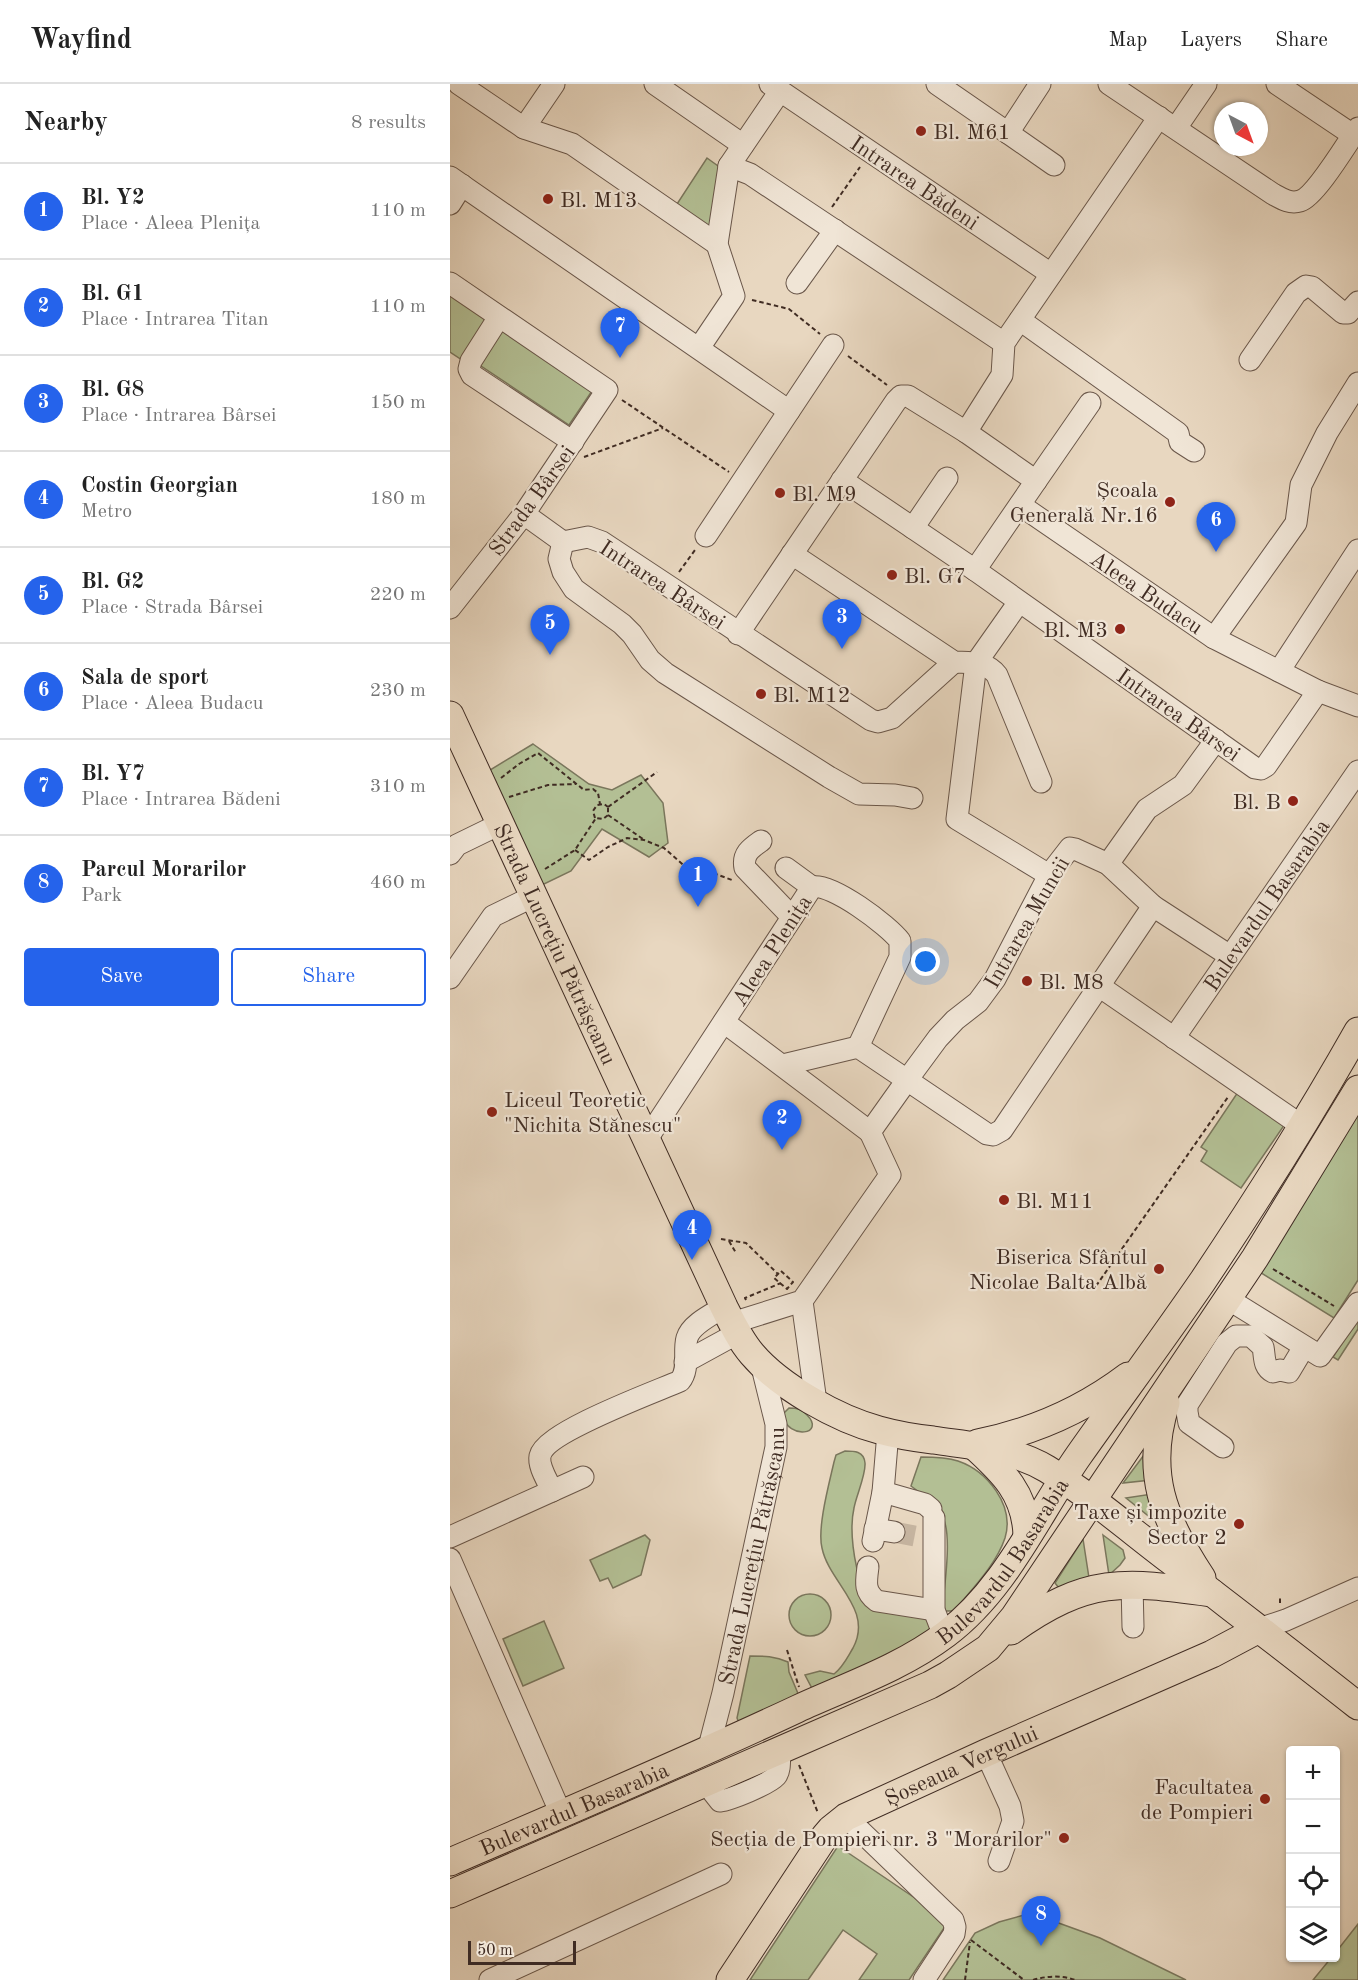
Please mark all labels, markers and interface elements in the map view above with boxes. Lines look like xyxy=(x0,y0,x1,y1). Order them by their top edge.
text: Wayfind xyxy=(30,27,132,55)
text: Map xyxy=(1108,30,1147,51)
text: Layers xyxy=(1180,30,1242,51)
text: Share xyxy=(1275,30,1328,51)
north arrow xyxy=(1214,102,1268,156)
text: Nearby xyxy=(24,110,108,136)
text: 8 results xyxy=(351,113,426,133)
place label: Bl. M61 xyxy=(933,122,1010,144)
marker: Bl. M61 xyxy=(914,124,928,138)
street label: Intrarea Bădeni xyxy=(846,133,982,235)
text: Bl. Y2 xyxy=(81,187,145,209)
place label: Bl. M13 xyxy=(560,190,637,212)
marker: Bl. M13 xyxy=(541,192,555,206)
text: 1 xyxy=(38,201,49,221)
text: 110 m xyxy=(370,201,426,221)
text: Place · Aleea Plenița xyxy=(81,214,260,234)
text: Bl. G1 xyxy=(81,283,144,305)
text: 2 xyxy=(38,297,49,317)
text: 110 m xyxy=(370,297,426,317)
pin: 7 xyxy=(600,308,640,358)
text: Place · Intrarea Titan xyxy=(81,310,269,330)
text: Bl. G8 xyxy=(81,379,144,401)
text: 3 xyxy=(38,393,49,413)
text: 150 m xyxy=(370,393,426,413)
text: Place · Intrarea Bârsei xyxy=(81,406,276,426)
street label: Strada Bârsei xyxy=(485,442,580,560)
text: Costin Georgian xyxy=(81,475,238,497)
place label: Școala Generală Nr.16 xyxy=(1010,480,1158,527)
place label: Bl. M9 xyxy=(792,484,857,506)
marker: Bl. M9 xyxy=(773,486,787,500)
text: 4 xyxy=(38,489,49,509)
text: 180 m xyxy=(370,489,426,509)
marker: Școala Generală Nr.16 xyxy=(1163,495,1177,509)
text: Metro xyxy=(81,502,132,522)
pin: 6 xyxy=(1196,502,1236,552)
street label: Intrarea Bârsei xyxy=(595,537,729,634)
street label: Aleea Budacu xyxy=(1086,548,1206,639)
place label: Bl. G7 xyxy=(904,566,966,588)
marker: Bl. G7 xyxy=(885,568,899,582)
text: Bl. G2 xyxy=(81,571,144,593)
text: 5 xyxy=(38,585,49,605)
text: 220 m xyxy=(370,585,426,605)
text: Place · Strada Bârsei xyxy=(81,598,263,618)
pin: 3 xyxy=(822,600,862,649)
pin: 5 xyxy=(530,606,570,655)
place label: Bl. M3 xyxy=(1043,620,1108,642)
marker: Bl. M3 xyxy=(1113,622,1127,636)
street label: Intrarea Bârsei xyxy=(1112,665,1244,766)
text: Sala de sport xyxy=(81,667,208,689)
text: 6 xyxy=(38,681,49,701)
text: 230 m xyxy=(370,681,426,701)
place label: Bl. M12 xyxy=(773,685,850,707)
marker: Bl. M12 xyxy=(754,687,768,701)
text: Place · Aleea Budacu xyxy=(81,694,263,714)
text: Bl. Y7 xyxy=(81,763,145,785)
text: 7 xyxy=(38,777,49,797)
text: 310 m xyxy=(370,777,426,797)
text: Place · Intrarea Bădeni xyxy=(81,790,281,810)
place label: Bl. B xyxy=(1232,792,1281,814)
marker: Bl. B xyxy=(1286,794,1300,808)
street label: Bulevardul Basarabia xyxy=(1201,816,1335,996)
street label: Strada Lucrețiu Pătrășcanu xyxy=(489,821,619,1069)
street label: Intrarea Muncii xyxy=(981,853,1074,993)
pin: 1 xyxy=(678,858,718,907)
text: Parcul Morarilor xyxy=(81,859,246,881)
text: 8 xyxy=(38,873,49,893)
text: 460 m xyxy=(370,873,426,893)
text: Park xyxy=(81,886,122,906)
street label: Aleea Plenița xyxy=(729,892,818,1011)
your location xyxy=(911,947,940,976)
button: Save xyxy=(24,948,219,1006)
button: Share xyxy=(231,948,426,1006)
place label: Bl. M8 xyxy=(1039,972,1104,994)
marker: Bl. M8 xyxy=(1020,974,1034,988)
place label: Liceul Teoretic "Nichita Stănescu" xyxy=(504,1090,682,1137)
pin: 2 xyxy=(762,1100,802,1150)
marker: Liceul Teoretic "Nichita Stănescu" xyxy=(485,1105,499,1119)
place label: Bl. M11 xyxy=(1016,1191,1093,1213)
marker: Bl. M11 xyxy=(997,1193,1011,1207)
pin: 4 xyxy=(672,1210,712,1260)
place label: Biserica Sfântul Nicolae Balta Albă xyxy=(969,1247,1147,1294)
marker: Biserica Sfântul Nicolae Balta Albă xyxy=(1152,1262,1166,1276)
street label: Strada Lucrețiu Pătrășcanu xyxy=(716,1427,789,1687)
street label: Bulevardul Basarabia xyxy=(933,1475,1074,1650)
place label: Taxe și impozite Sector 2 xyxy=(1074,1502,1227,1549)
marker: Taxe și impozite Sector 2 xyxy=(1232,1517,1246,1531)
street label: Șoseaua Vergului xyxy=(882,1723,1041,1811)
map controls xyxy=(1286,1746,1340,1962)
button: + xyxy=(1286,1746,1340,1800)
street label: Bulevardul Basarabia xyxy=(477,1760,673,1861)
place label: Facultatea de Pompieri xyxy=(1141,1777,1253,1824)
marker: Facultatea de Pompieri xyxy=(1258,1792,1272,1806)
button: − xyxy=(1286,1800,1340,1854)
place label: Secția de Pompieri nr. 3 "Morarilor" xyxy=(710,1829,1052,1852)
marker: Secția de Pompieri nr. 3 "Morarilor" xyxy=(1057,1831,1071,1845)
button: locate xyxy=(1286,1854,1340,1908)
pin: 8 xyxy=(1022,1896,1060,1946)
button: layers xyxy=(1286,1908,1340,1962)
scale bar xyxy=(468,1938,576,1966)
text: 50 m xyxy=(477,1943,513,1959)

